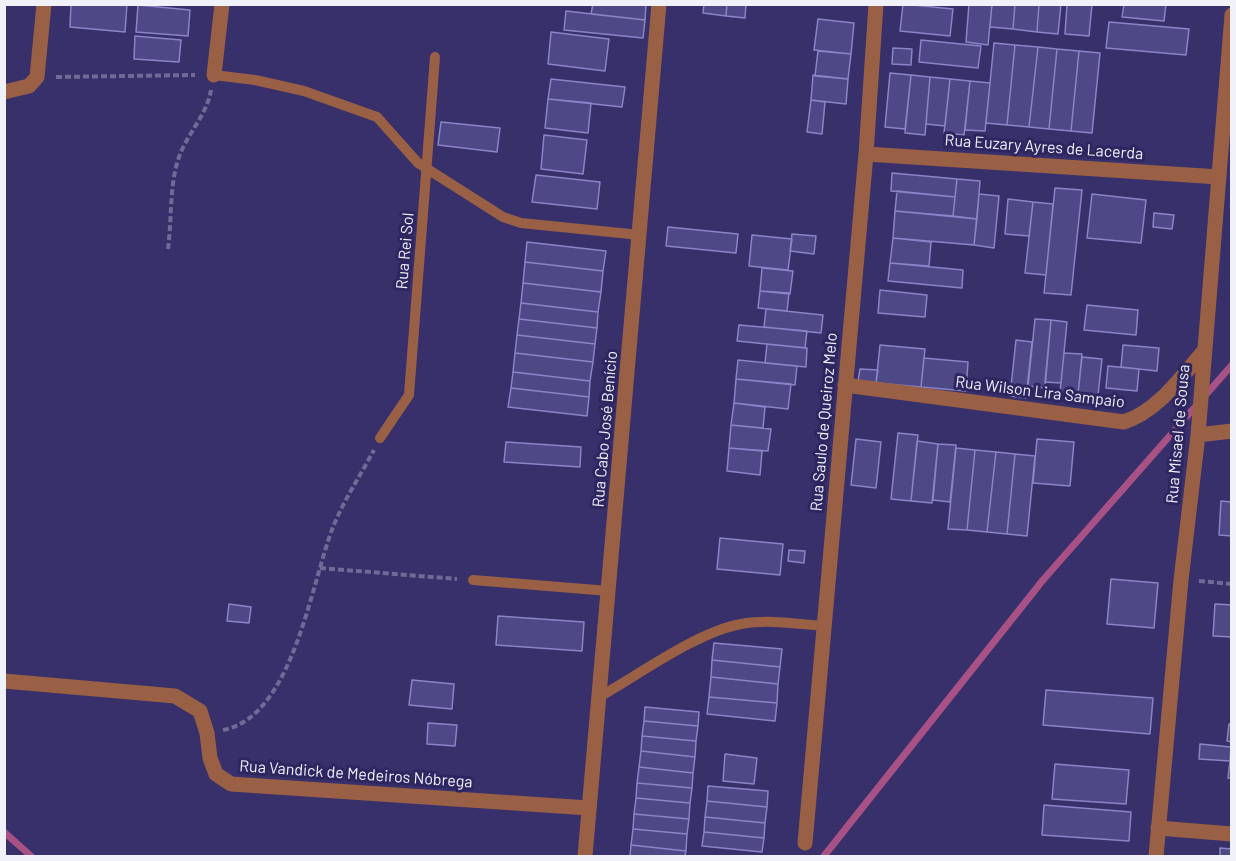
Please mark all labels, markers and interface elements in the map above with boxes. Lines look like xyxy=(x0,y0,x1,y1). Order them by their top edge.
street label: Rua Euzary Ayres de Lacerda xyxy=(944,130,1144,164)
street label: Rua Rei Sol xyxy=(392,212,418,290)
street label: Rua Saulo de Queiroz Melo xyxy=(807,332,841,512)
street label: Rua Cabo José Benício xyxy=(589,350,621,508)
street label: Rua Misael de Sousa xyxy=(1162,364,1194,504)
street label: Rua Wilson Lira Sampaio xyxy=(954,372,1126,412)
street label: Rua Vandick de Medeiros Nóbrega xyxy=(239,756,473,792)

